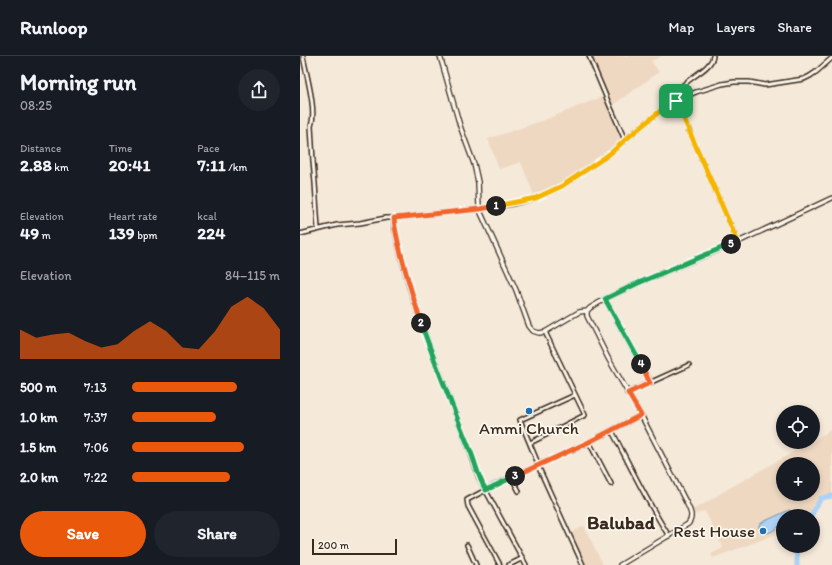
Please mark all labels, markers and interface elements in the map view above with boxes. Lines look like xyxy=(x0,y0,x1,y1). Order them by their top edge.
text: Runloop xyxy=(20,16,87,39)
text: Map xyxy=(669,19,694,36)
text: Layers xyxy=(716,19,755,36)
text: Share xyxy=(777,19,812,36)
text: Morning run xyxy=(20,69,136,96)
button: share xyxy=(238,69,280,111)
pin xyxy=(659,84,693,118)
icon: arrive xyxy=(665,90,687,112)
text: 08:25 xyxy=(20,98,52,113)
text: Distance xyxy=(20,142,61,155)
text: Time xyxy=(109,142,132,155)
text: Pace xyxy=(197,142,219,155)
text: 2.88 xyxy=(20,155,52,175)
text: 20:41 xyxy=(109,155,150,175)
text: 7:11 xyxy=(197,155,226,175)
text: km xyxy=(52,161,69,174)
text: /km xyxy=(226,161,247,174)
pin: 1 xyxy=(486,196,506,216)
text: 1 xyxy=(493,199,499,212)
text: Elevation xyxy=(20,210,64,223)
text: Heart rate xyxy=(109,210,157,223)
text: kcal xyxy=(197,210,217,223)
text: 49 xyxy=(20,223,39,243)
text: 139 xyxy=(109,223,135,243)
text: 224 xyxy=(197,223,225,243)
text: m xyxy=(39,229,51,242)
text: bpm xyxy=(135,229,158,242)
pin: 5 xyxy=(721,234,741,254)
text: 5 xyxy=(728,237,734,250)
text: Elevation xyxy=(20,268,72,283)
text: 84–115 m xyxy=(225,268,280,283)
pin: 2 xyxy=(411,313,431,333)
text: 2 xyxy=(418,316,424,329)
pin: 4 xyxy=(631,354,651,374)
text: 4 xyxy=(638,357,644,370)
text: 500 m xyxy=(20,380,57,395)
text: 7:13 xyxy=(84,380,107,395)
map controls xyxy=(776,405,820,553)
button: locate xyxy=(776,405,820,449)
marker: Ammi Church xyxy=(524,406,534,416)
text: 1.0 km xyxy=(20,410,57,425)
text: 7:37 xyxy=(84,410,107,425)
place label: Ammi Church xyxy=(479,418,579,438)
text: 1.5 km xyxy=(20,440,56,455)
text: 7:06 xyxy=(84,440,109,455)
button: + xyxy=(776,457,820,501)
pin: 3 xyxy=(505,466,525,486)
text: 3 xyxy=(512,469,518,482)
text: 2.0 km xyxy=(20,470,58,485)
text: 7:22 xyxy=(84,470,107,485)
button: − xyxy=(776,509,820,553)
button: Save xyxy=(20,511,146,557)
button: Share xyxy=(154,511,280,557)
district label: Balubad xyxy=(587,511,656,534)
place label: Rest House xyxy=(673,521,755,541)
marker: Rest House xyxy=(758,526,768,536)
scale bar xyxy=(312,537,397,556)
text: 200 m xyxy=(318,539,349,552)

